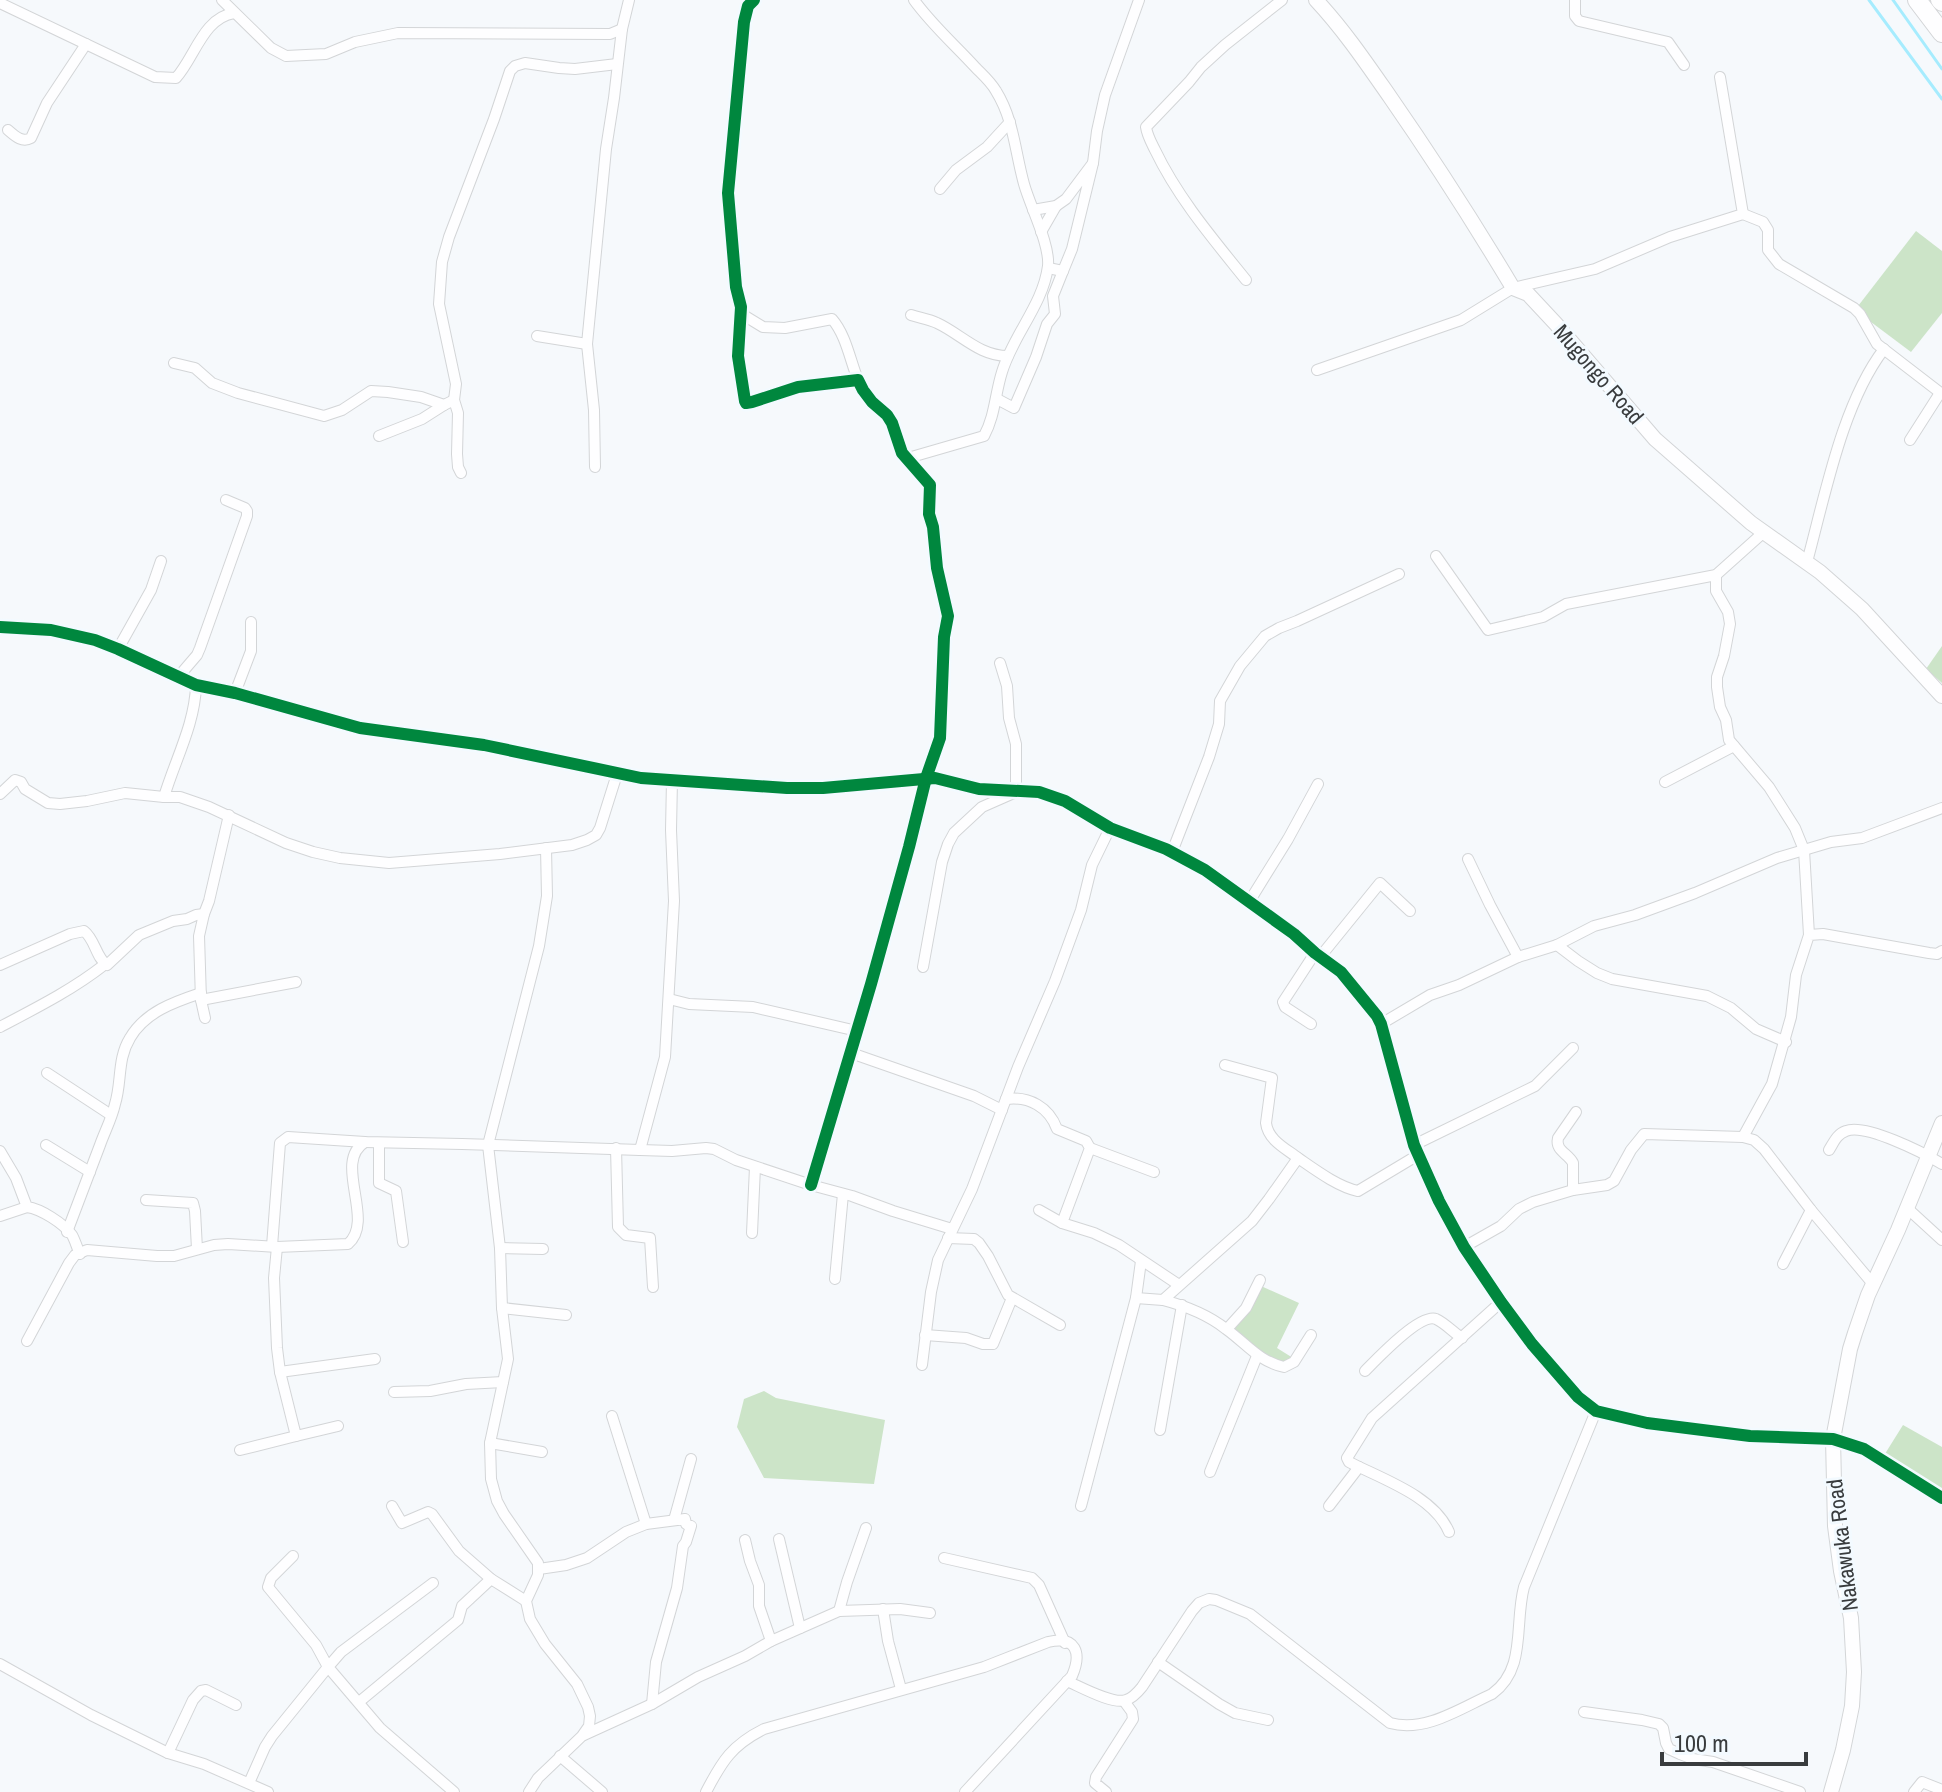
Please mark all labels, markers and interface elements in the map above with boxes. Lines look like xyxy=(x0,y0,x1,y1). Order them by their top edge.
street label: Mugongo Road xyxy=(1547,318,1651,430)
street label: Nakawuka Road xyxy=(1819,1477,1865,1613)
scale bar xyxy=(1662,1716,1806,1766)
text: 100 m xyxy=(1674,1727,1729,1759)

